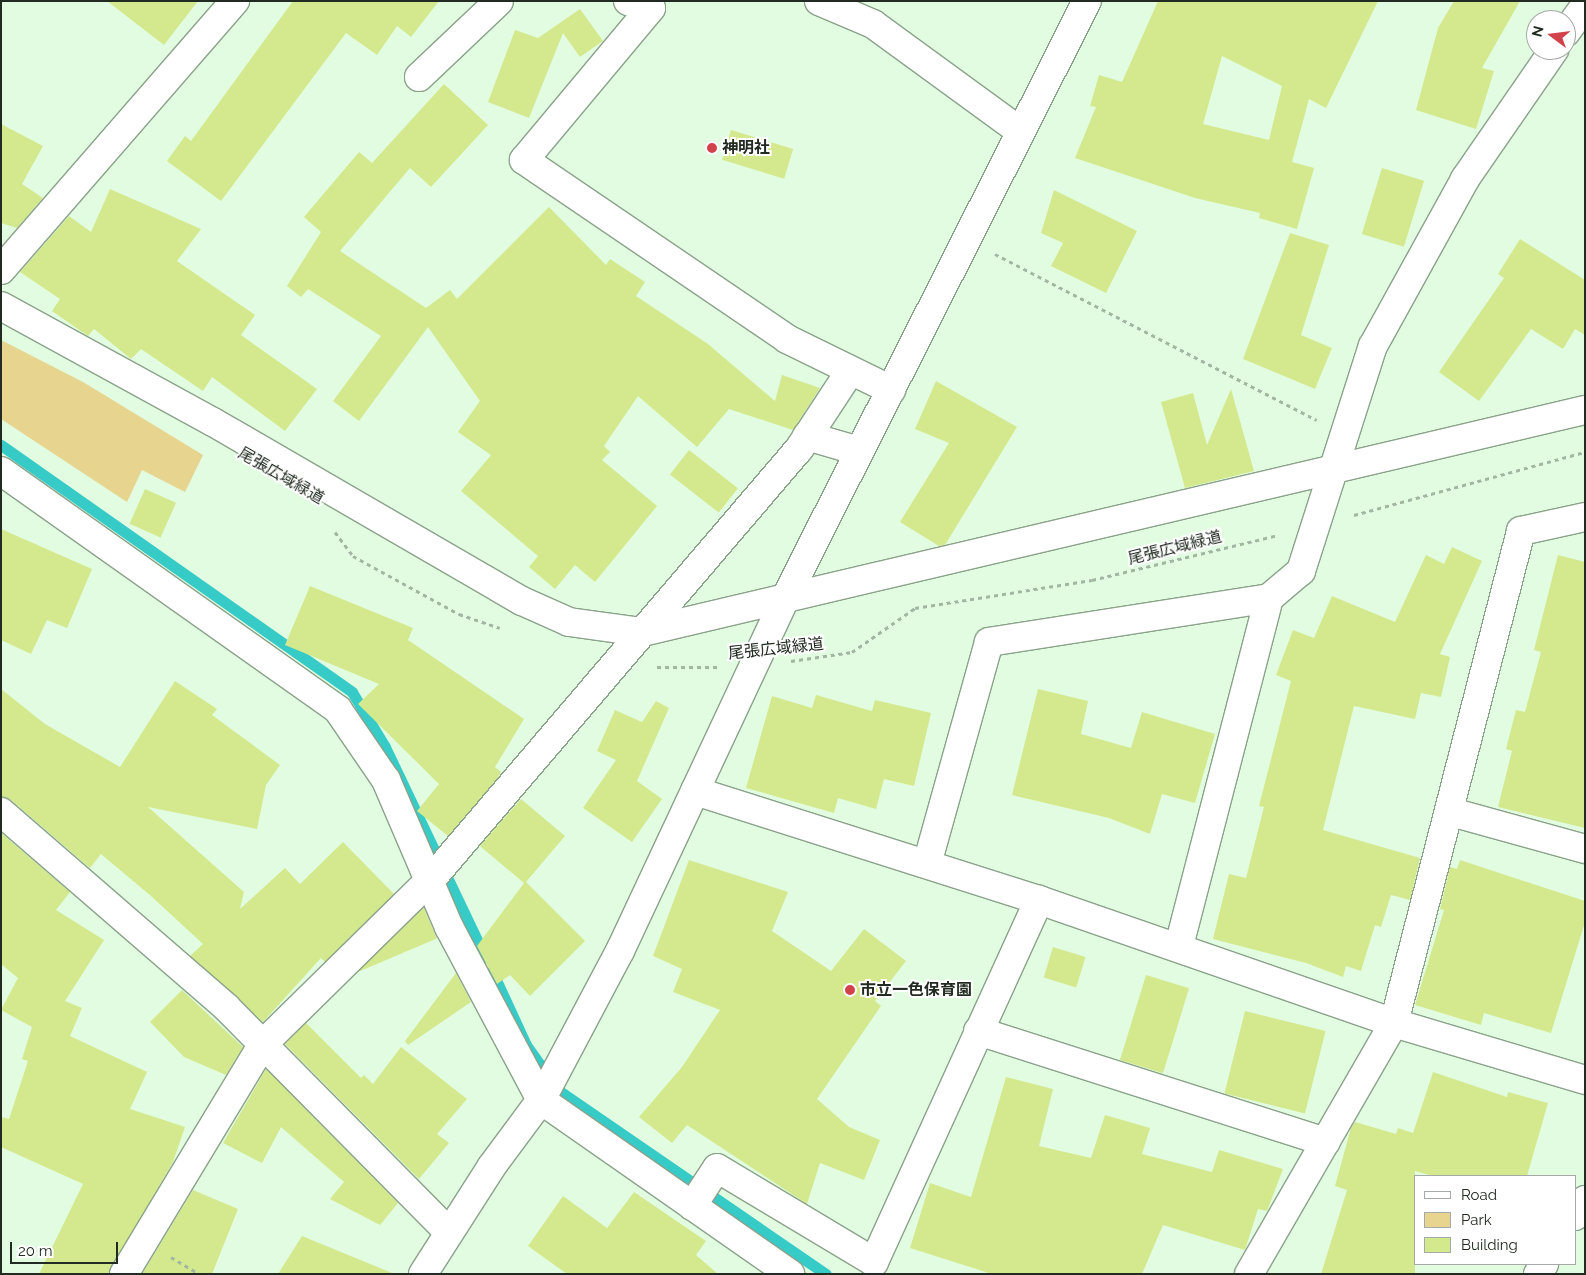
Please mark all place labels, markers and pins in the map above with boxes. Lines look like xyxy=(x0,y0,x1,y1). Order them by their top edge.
place label: 神明社 xyxy=(722,138,770,158)
marker: 神明社 xyxy=(706,142,718,154)
place label: 市立一色保育園 xyxy=(860,980,972,1000)
marker: 市立一色保育園 xyxy=(844,984,856,996)

